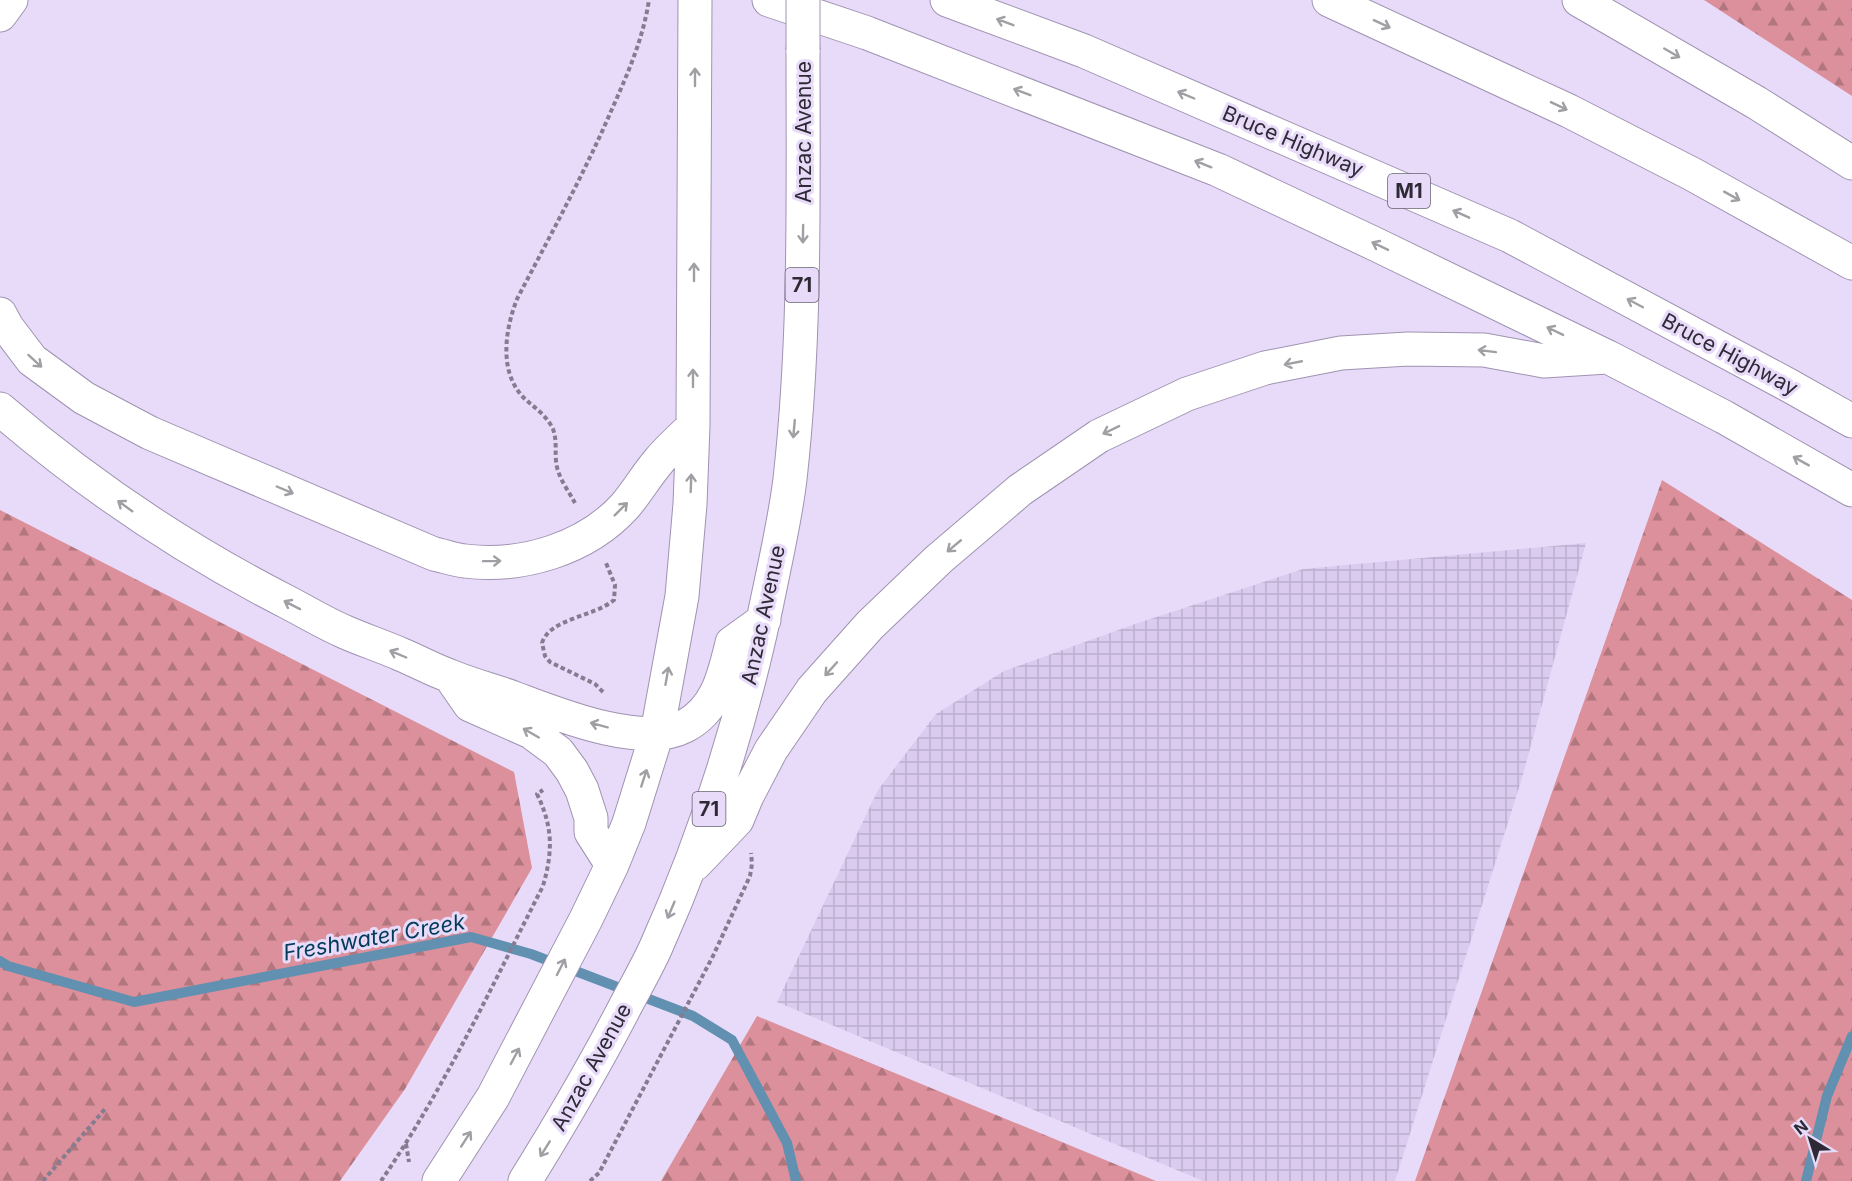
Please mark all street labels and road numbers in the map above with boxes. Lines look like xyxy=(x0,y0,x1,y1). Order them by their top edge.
street label: Anzac Avenue xyxy=(791,61,816,203)
street label: Bruce Highway xyxy=(1219,100,1367,182)
road number: M1 xyxy=(1388,174,1430,208)
road number: 71 xyxy=(786,268,818,302)
street label: Bruce Highway xyxy=(1658,308,1803,400)
street label: Anzac Avenue xyxy=(736,543,790,687)
road number: 71 xyxy=(692,792,726,826)
street label: Anzac Avenue xyxy=(546,999,636,1135)

